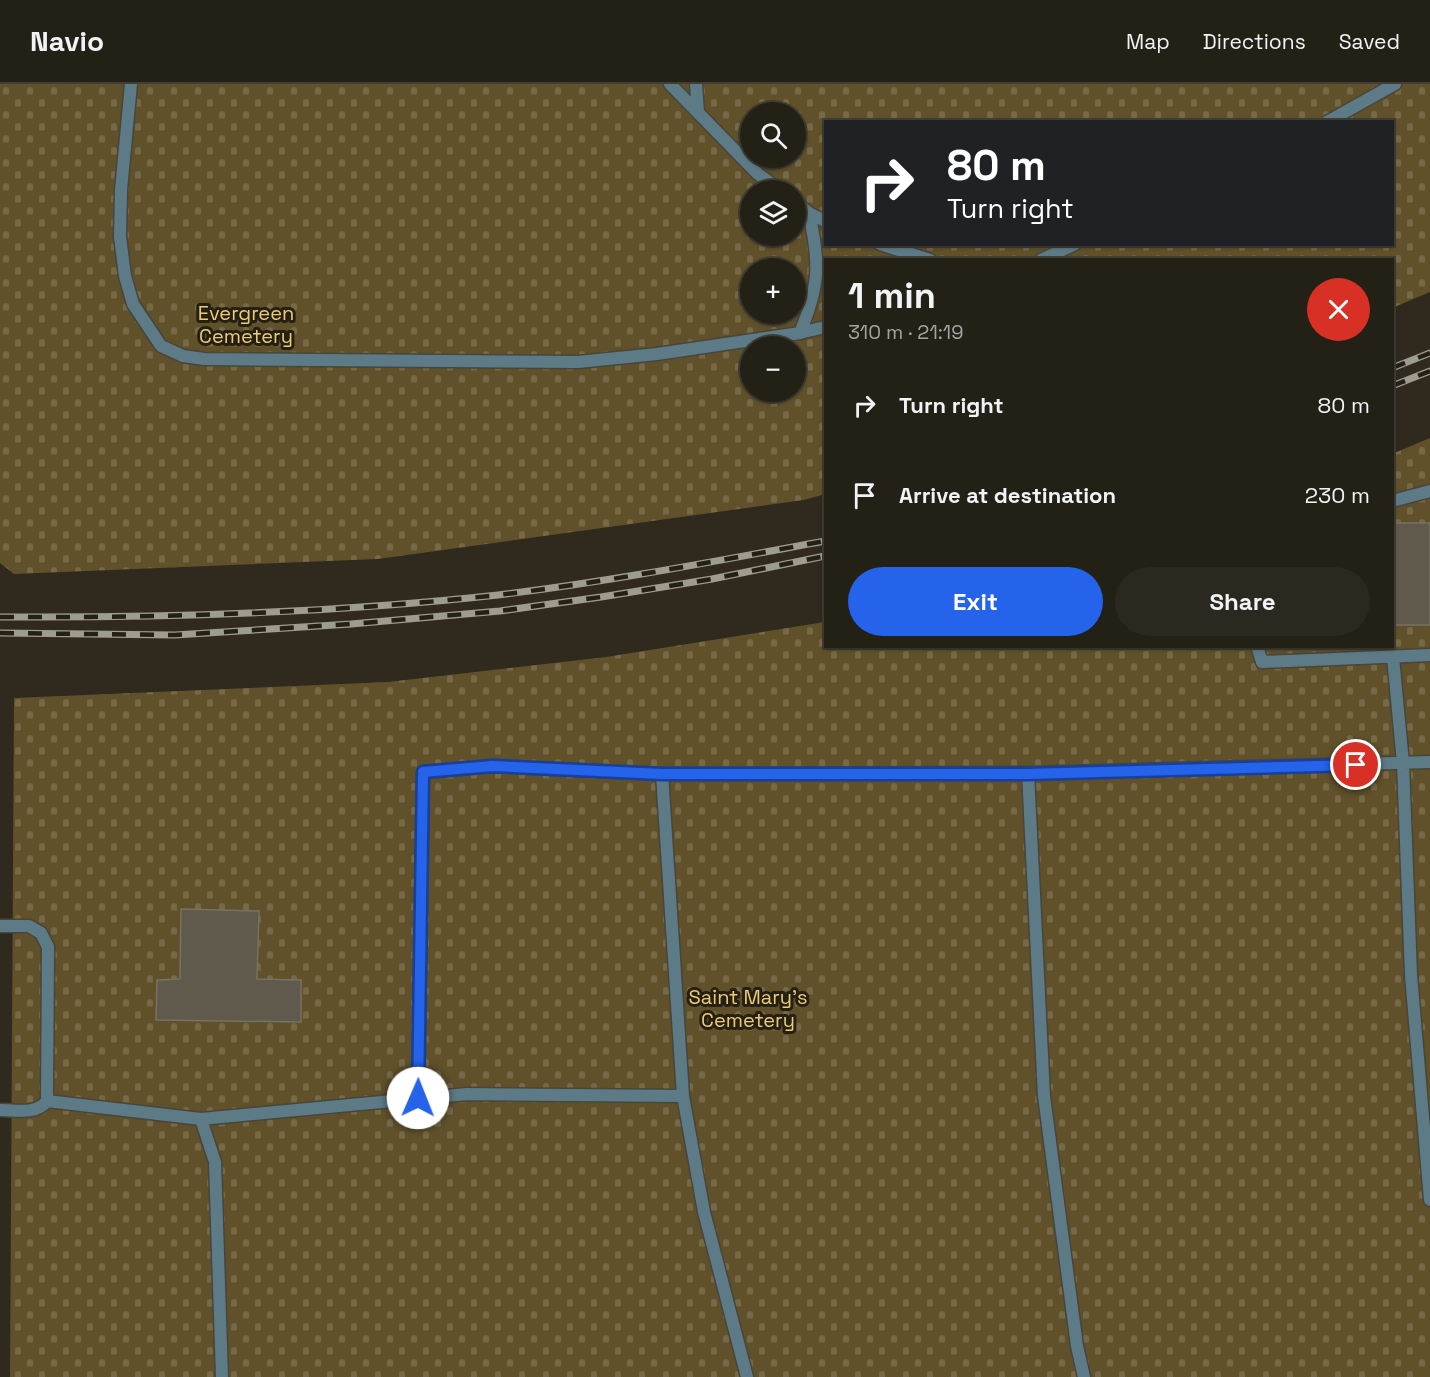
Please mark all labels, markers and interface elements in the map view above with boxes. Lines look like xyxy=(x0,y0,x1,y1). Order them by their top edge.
text: Navio xyxy=(30,23,104,59)
text: Map xyxy=(1126,28,1170,55)
text: Directions xyxy=(1203,28,1306,55)
text: Saved xyxy=(1339,28,1400,55)
map controls xyxy=(740,102,806,402)
button: search xyxy=(740,102,806,168)
text: 80 m xyxy=(947,139,1046,192)
icon: right xyxy=(848,144,926,222)
button: layers xyxy=(740,180,806,246)
text: Turn right xyxy=(947,191,1074,226)
button: + xyxy=(740,258,806,324)
text: 1 min xyxy=(848,273,936,319)
button: close xyxy=(1307,278,1370,341)
park label: Evergreen Cemetery xyxy=(198,300,294,349)
text: 310 m · 21:19 xyxy=(848,319,963,345)
button: − xyxy=(740,336,806,402)
icon: right xyxy=(848,389,881,422)
text: Turn right xyxy=(899,391,1004,419)
text: 80 m xyxy=(1318,391,1370,419)
icon: arrive xyxy=(848,479,881,512)
text: Arrive at destination xyxy=(899,481,1116,509)
text: 230 m xyxy=(1305,481,1370,509)
button: Exit xyxy=(848,567,1103,636)
button: Share xyxy=(1115,567,1370,636)
pin xyxy=(1330,739,1381,790)
icon: arrive xyxy=(1339,748,1372,781)
park label: Saint Mary's Cemetery xyxy=(688,984,808,1033)
position arrow xyxy=(386,1066,450,1130)

